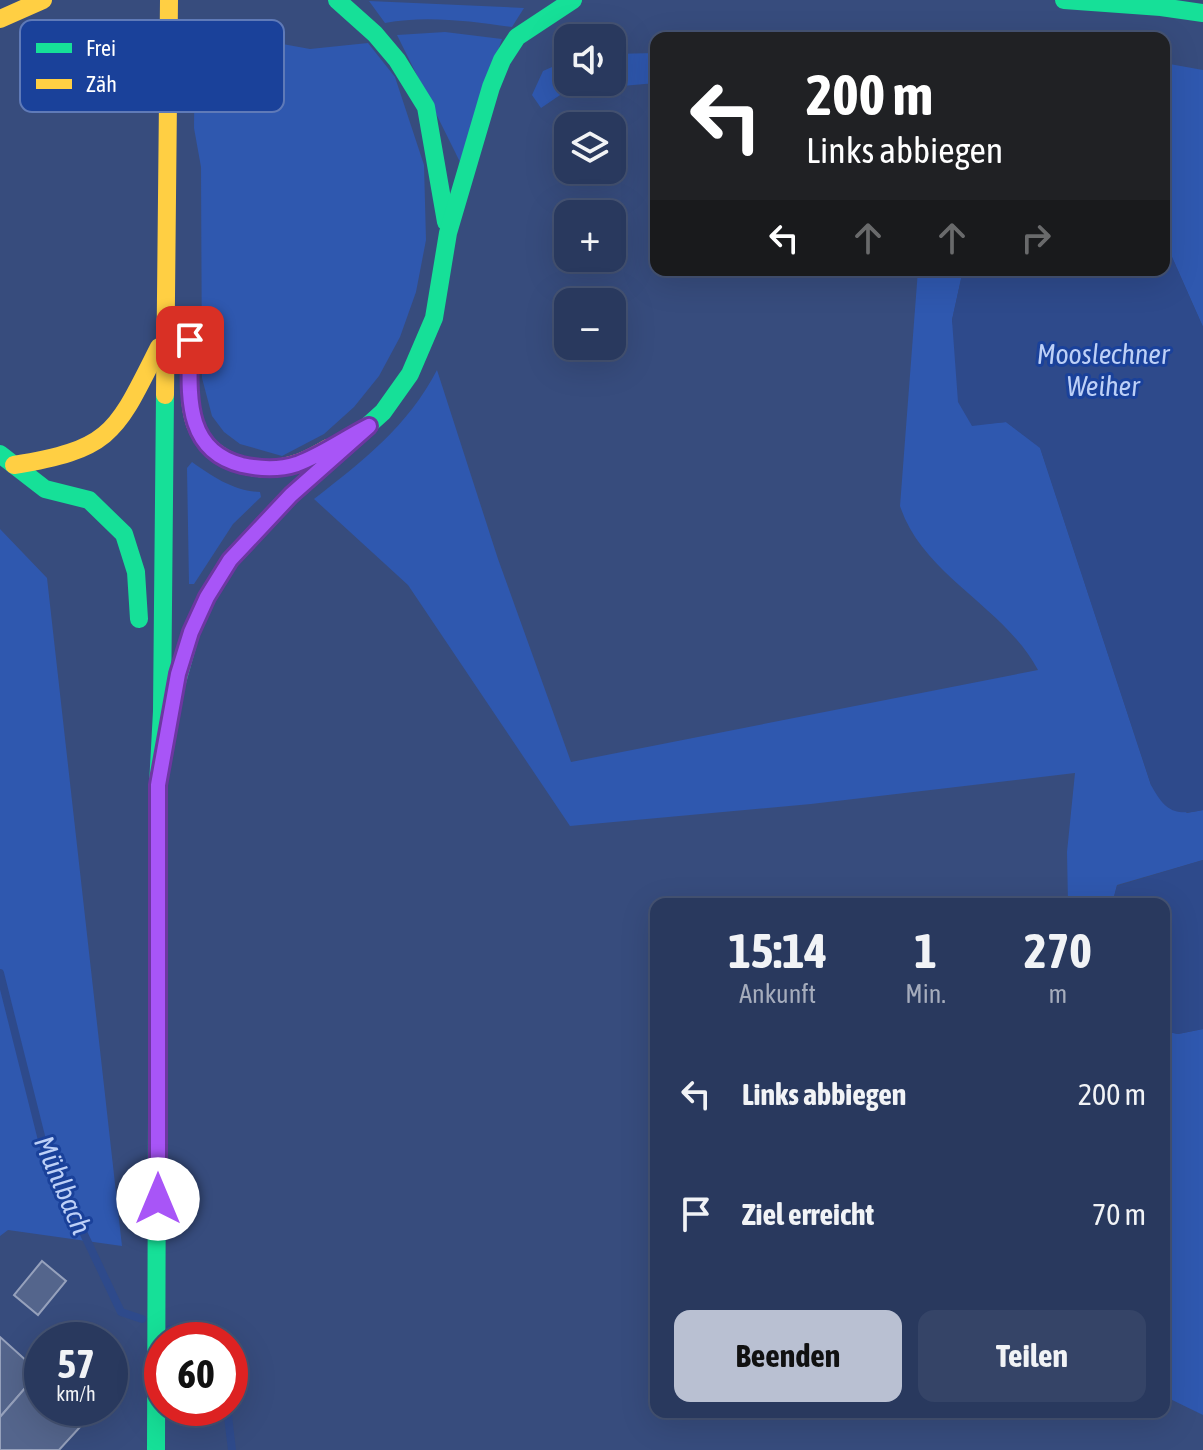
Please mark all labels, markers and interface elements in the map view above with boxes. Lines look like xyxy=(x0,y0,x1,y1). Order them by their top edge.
legend xyxy=(20,20,284,112)
map controls xyxy=(554,24,626,360)
button: sound xyxy=(554,24,626,96)
text: Frei xyxy=(86,35,116,61)
text: 200 m xyxy=(806,63,933,127)
icon: left xyxy=(674,64,778,168)
text: Zäh xyxy=(86,71,117,97)
button: layers xyxy=(554,112,626,184)
text: Links abbiegen xyxy=(806,129,1003,171)
button: + xyxy=(554,200,626,272)
icon: left xyxy=(762,216,806,260)
icon: ahead xyxy=(846,216,890,260)
icon: ahead xyxy=(930,216,974,260)
icon: right xyxy=(1014,216,1058,260)
button: − xyxy=(554,288,626,360)
pin xyxy=(156,306,224,374)
icon: arrive xyxy=(168,318,212,362)
water label: Mooslechner Weiher xyxy=(1037,338,1171,402)
text: 15:14 xyxy=(728,923,827,978)
text: 1 xyxy=(914,923,937,978)
text: 270 xyxy=(1024,923,1092,978)
text: Ankunft xyxy=(739,979,816,1009)
text: Min. xyxy=(905,979,946,1009)
text: m xyxy=(1049,979,1067,1009)
icon: left xyxy=(674,1072,718,1116)
text: Links abbiegen xyxy=(742,1077,906,1111)
text: 200 m xyxy=(1078,1077,1146,1111)
water label: Mühlbach xyxy=(28,1131,98,1239)
position arrow xyxy=(116,1157,200,1241)
icon: arrive xyxy=(674,1192,718,1236)
text: Ziel erreicht xyxy=(742,1197,874,1231)
text: 70 m xyxy=(1092,1197,1146,1231)
button: Beenden xyxy=(674,1310,902,1402)
button: Teilen xyxy=(918,1310,1146,1402)
speed limit sign: 60 xyxy=(144,1322,248,1426)
text: 57 xyxy=(57,1341,95,1386)
text: km/h xyxy=(56,1382,96,1405)

